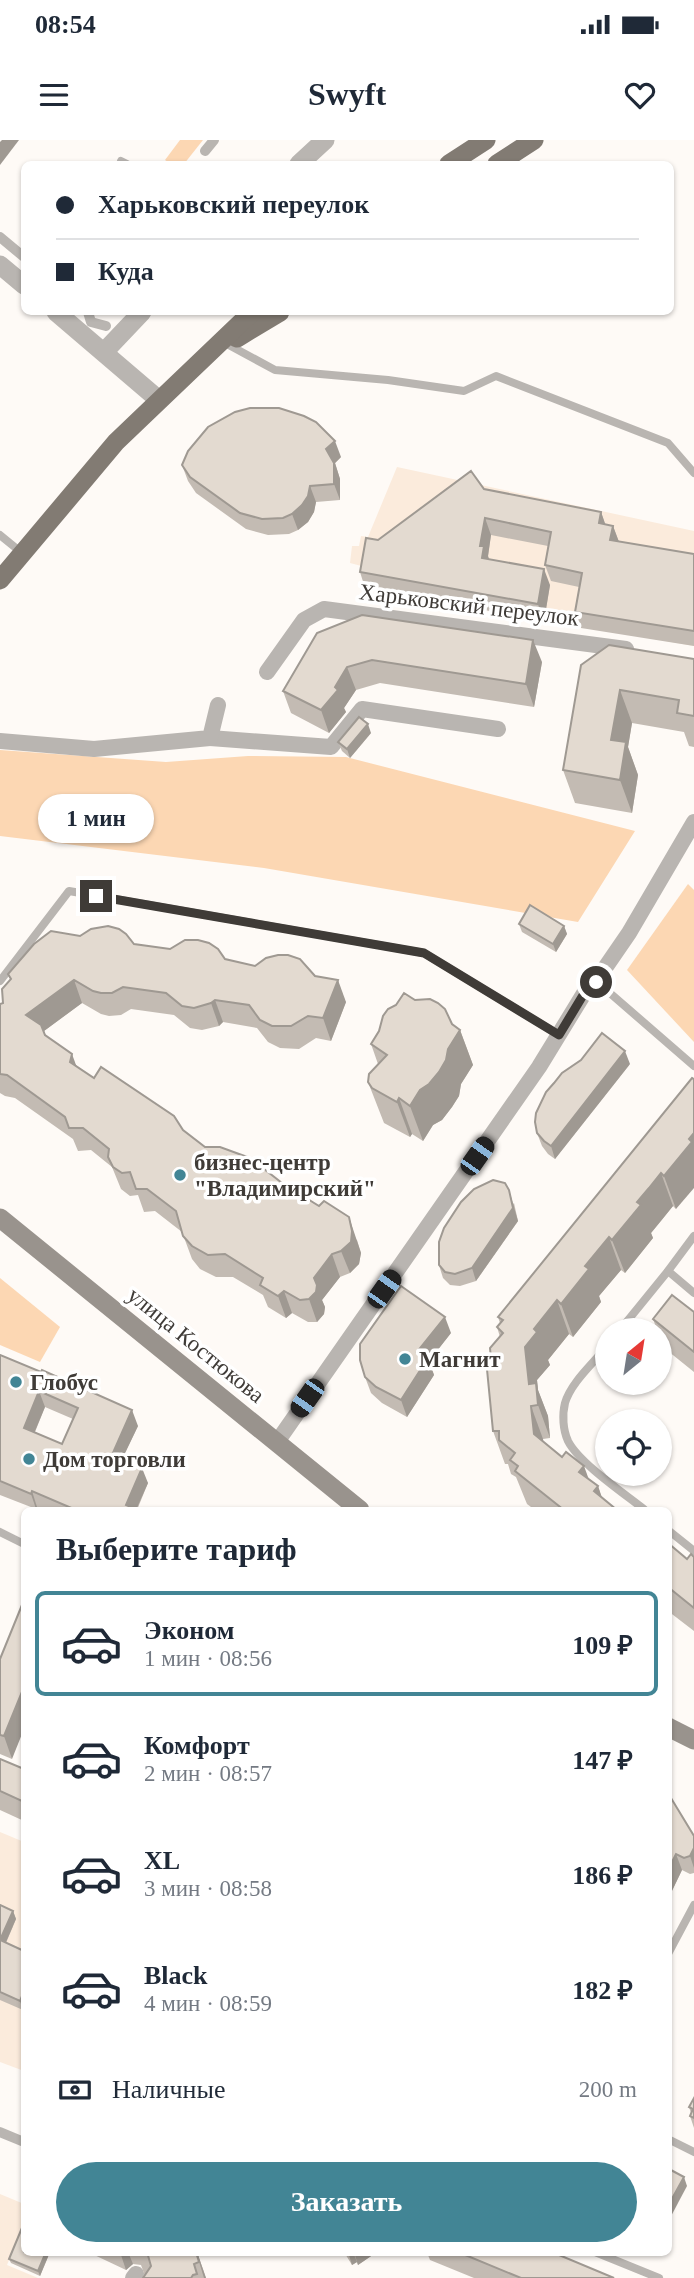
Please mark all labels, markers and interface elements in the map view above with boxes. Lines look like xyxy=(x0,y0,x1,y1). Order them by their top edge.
text: 08:54 xyxy=(35,10,96,39)
icon: menu xyxy=(35,76,73,114)
text: Swyft xyxy=(308,76,386,112)
icon: heart xyxy=(621,76,659,114)
text: Харьковский переулок xyxy=(98,190,369,219)
text: Куда xyxy=(98,257,154,286)
street label: Харьковский переулок xyxy=(358,579,581,631)
callout: 1 мин xyxy=(38,794,154,844)
text: 1 мин xyxy=(66,806,126,831)
route end xyxy=(80,880,112,912)
route start xyxy=(580,966,612,998)
car xyxy=(457,1133,498,1179)
place label: бизнес-центр "Владимирский" xyxy=(194,1150,376,1201)
marker: бизнес-центр "Владимирский" xyxy=(172,1167,188,1183)
car xyxy=(364,1266,405,1312)
street label: улица Костюкова xyxy=(123,1282,269,1408)
north arrow xyxy=(595,1318,672,1395)
map controls xyxy=(595,1318,672,1486)
place label: Магнит xyxy=(419,1347,501,1372)
marker: Магнит xyxy=(397,1351,413,1367)
place label: Глобус xyxy=(30,1370,98,1395)
marker: Глобус xyxy=(8,1374,24,1390)
car xyxy=(287,1375,328,1421)
button: locate xyxy=(595,1409,672,1486)
place label: Дом торговли xyxy=(43,1447,186,1472)
marker: Дом торговли xyxy=(21,1451,37,1467)
text: Выберите тариф xyxy=(56,1531,297,1567)
icon: car xyxy=(60,1612,123,1675)
text: Эконом xyxy=(144,1616,234,1645)
text: 109 ₽ xyxy=(572,1631,633,1660)
text: 1 мин · 08:56 xyxy=(144,1646,272,1671)
icon: car xyxy=(60,1727,123,1790)
text: Комфорт xyxy=(144,1731,250,1760)
text: 147 ₽ xyxy=(572,1746,633,1775)
text: 2 мин · 08:57 xyxy=(144,1761,272,1786)
icon: car xyxy=(60,1842,123,1905)
text: XL xyxy=(144,1846,180,1875)
text: 186 ₽ xyxy=(572,1861,633,1890)
text: 3 мин · 08:58 xyxy=(144,1876,272,1901)
icon: car xyxy=(60,1957,123,2020)
text: Black xyxy=(144,1961,208,1990)
text: 182 ₽ xyxy=(572,1976,633,2005)
text: 4 мин · 08:59 xyxy=(144,1991,272,2016)
icon: cash xyxy=(56,2071,94,2109)
text: Наличные xyxy=(112,2075,225,2104)
text: 200 m xyxy=(579,2077,637,2102)
button: Заказать xyxy=(56,2162,637,2242)

